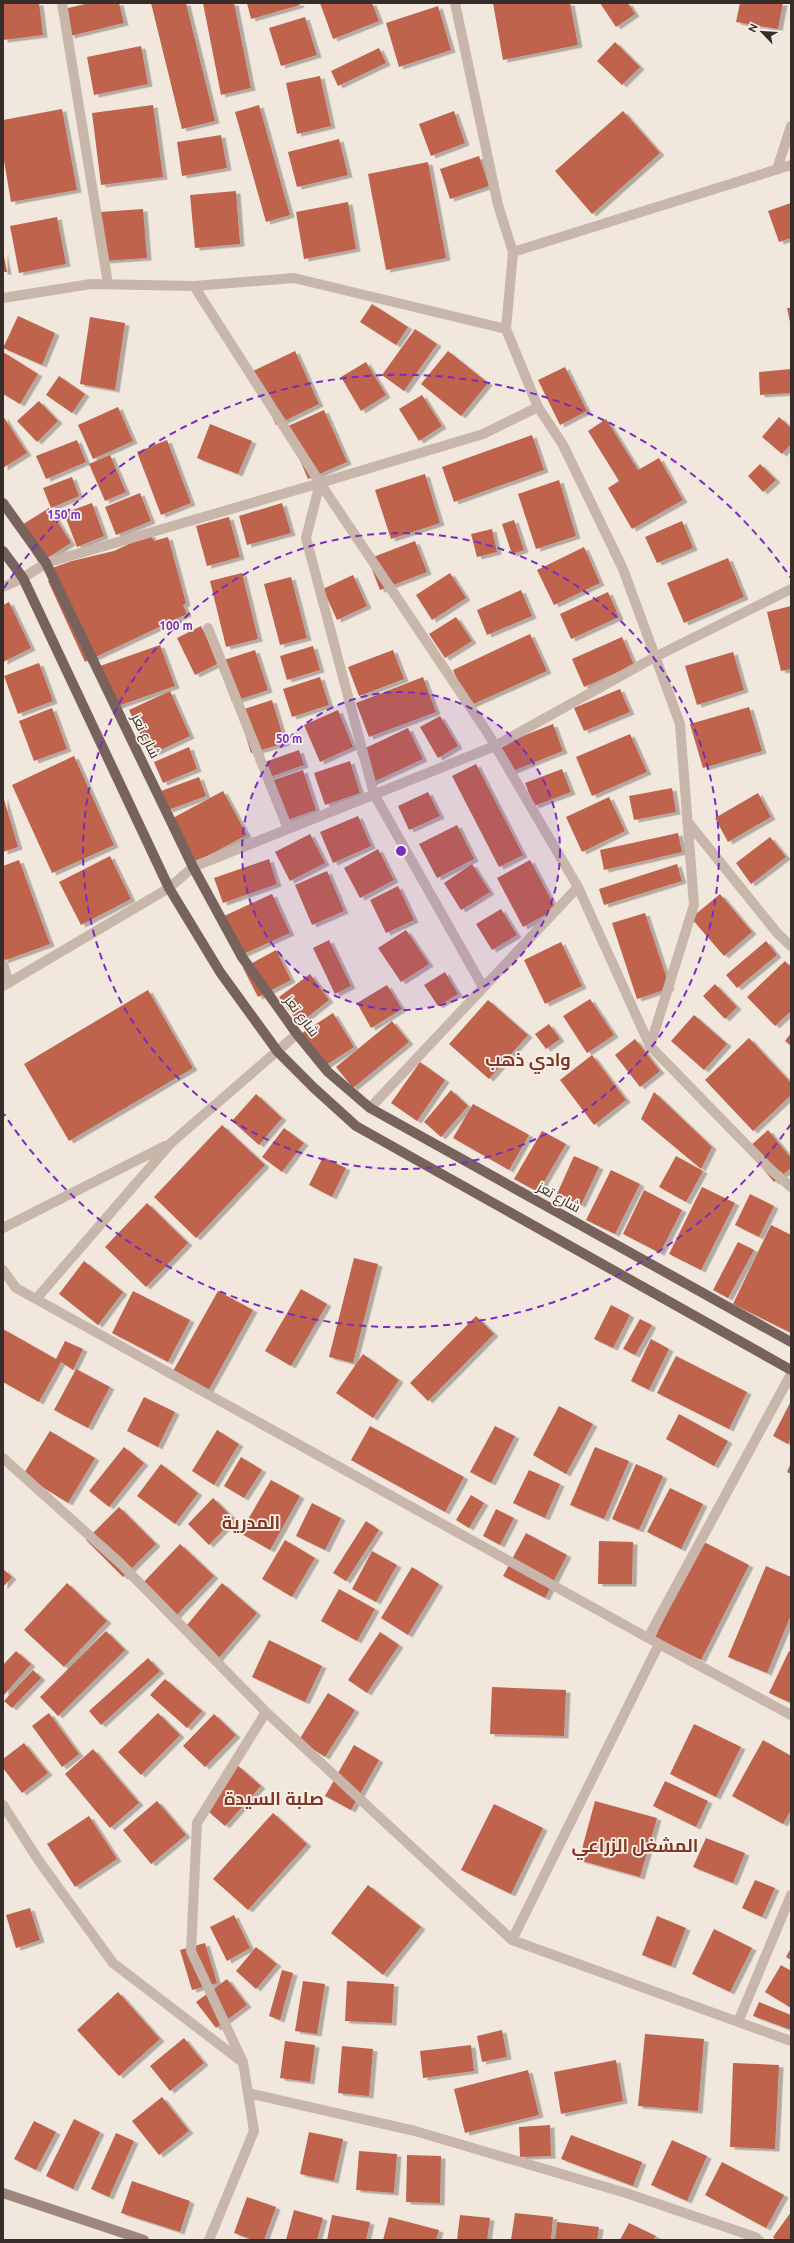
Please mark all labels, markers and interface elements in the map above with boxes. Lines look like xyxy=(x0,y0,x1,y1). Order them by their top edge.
north arrow xyxy=(742,12,782,52)
text: N xyxy=(746,22,760,34)
text: 150 m xyxy=(47,508,81,521)
text: 100 m xyxy=(159,619,193,632)
street label: شارع تعز xyxy=(127,710,164,761)
text: 50 m xyxy=(276,732,302,745)
centre of rings xyxy=(394,844,408,858)
street label: شارع تعز xyxy=(280,992,323,1040)
district label: وادي ذهب xyxy=(485,1049,571,1074)
street label: شارع تعز xyxy=(533,1178,584,1216)
district label: المدرية xyxy=(222,1512,280,1533)
district label: صلبة السيدة xyxy=(224,1788,324,1809)
district label: المشغل الزراعي xyxy=(572,1835,698,1861)

